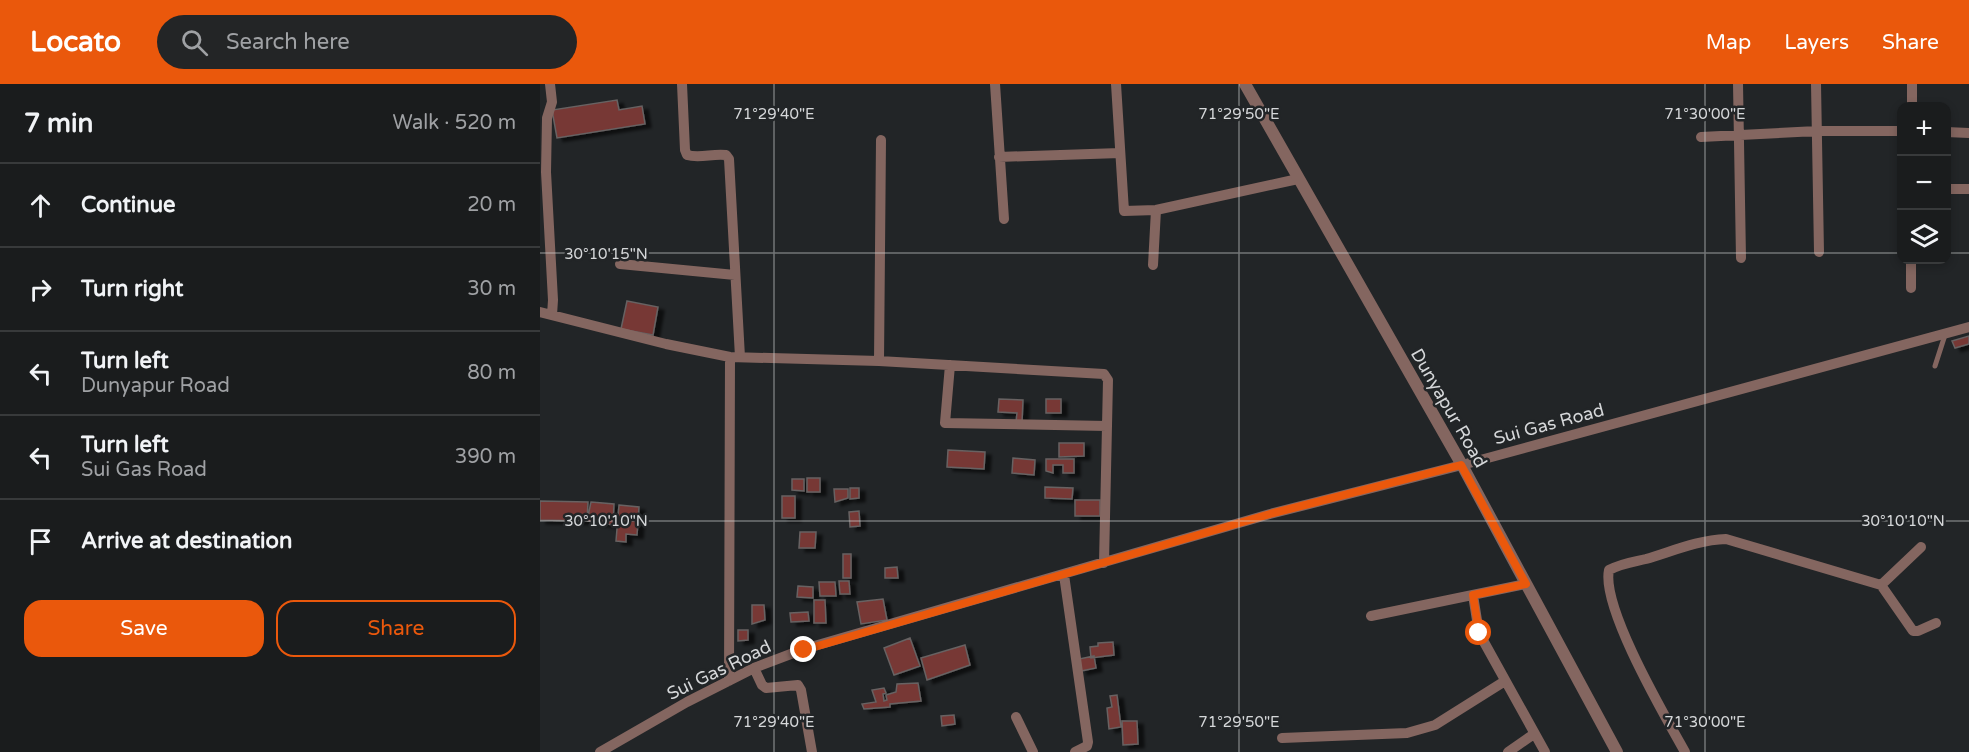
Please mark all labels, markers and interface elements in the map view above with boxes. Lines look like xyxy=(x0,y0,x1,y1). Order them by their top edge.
search box xyxy=(157,15,577,69)
text: Locato xyxy=(30,25,121,59)
icon: search xyxy=(178,26,211,59)
text: Search here xyxy=(226,29,350,55)
text: Map xyxy=(1706,30,1751,55)
text: Layers xyxy=(1784,30,1849,55)
text: Share xyxy=(1882,30,1939,55)
map controls xyxy=(1897,102,1951,264)
button: + xyxy=(1897,102,1951,156)
text: 71°29'40"E xyxy=(733,105,815,123)
text: 71°29'50"E xyxy=(1198,105,1280,123)
text: 71°30'00"E xyxy=(1664,105,1746,123)
text: 7 min xyxy=(24,108,93,139)
text: Walk · 520 m xyxy=(393,111,516,135)
button: − xyxy=(1897,156,1951,210)
icon: ahead xyxy=(24,189,57,222)
text: Continue xyxy=(81,192,176,218)
text: 20 m xyxy=(467,193,516,217)
button: layers xyxy=(1897,210,1951,264)
text: 30°10'15"N xyxy=(564,245,648,263)
icon: right xyxy=(24,273,57,306)
text: Turn right xyxy=(81,276,183,302)
text: 30 m xyxy=(467,277,516,301)
street label: Dunyapur Road xyxy=(1406,345,1492,471)
text: Turn left xyxy=(81,348,169,374)
icon: left xyxy=(24,357,57,390)
text: 80 m xyxy=(467,361,516,385)
text: Dunyapur Road xyxy=(81,374,230,398)
street label: Sui Gas Road xyxy=(1491,399,1607,449)
text: Turn left xyxy=(81,432,169,458)
icon: left xyxy=(24,441,57,474)
text: 390 m xyxy=(455,445,516,469)
text: Sui Gas Road xyxy=(81,458,207,482)
text: 30°10'10"N xyxy=(564,512,648,530)
text: 30°10'10"N xyxy=(1861,512,1945,530)
icon: arrive xyxy=(24,525,57,558)
text: Arrive at destination xyxy=(81,528,292,554)
button: Save xyxy=(24,600,264,657)
button: Share xyxy=(276,600,516,657)
route start xyxy=(1465,619,1491,645)
street label: Sui Gas Road xyxy=(663,635,775,705)
route end xyxy=(790,636,816,662)
text: 71°29'40"E xyxy=(733,713,815,731)
text: 71°29'50"E xyxy=(1198,713,1280,731)
text: 71°30'00"E xyxy=(1664,713,1746,731)

